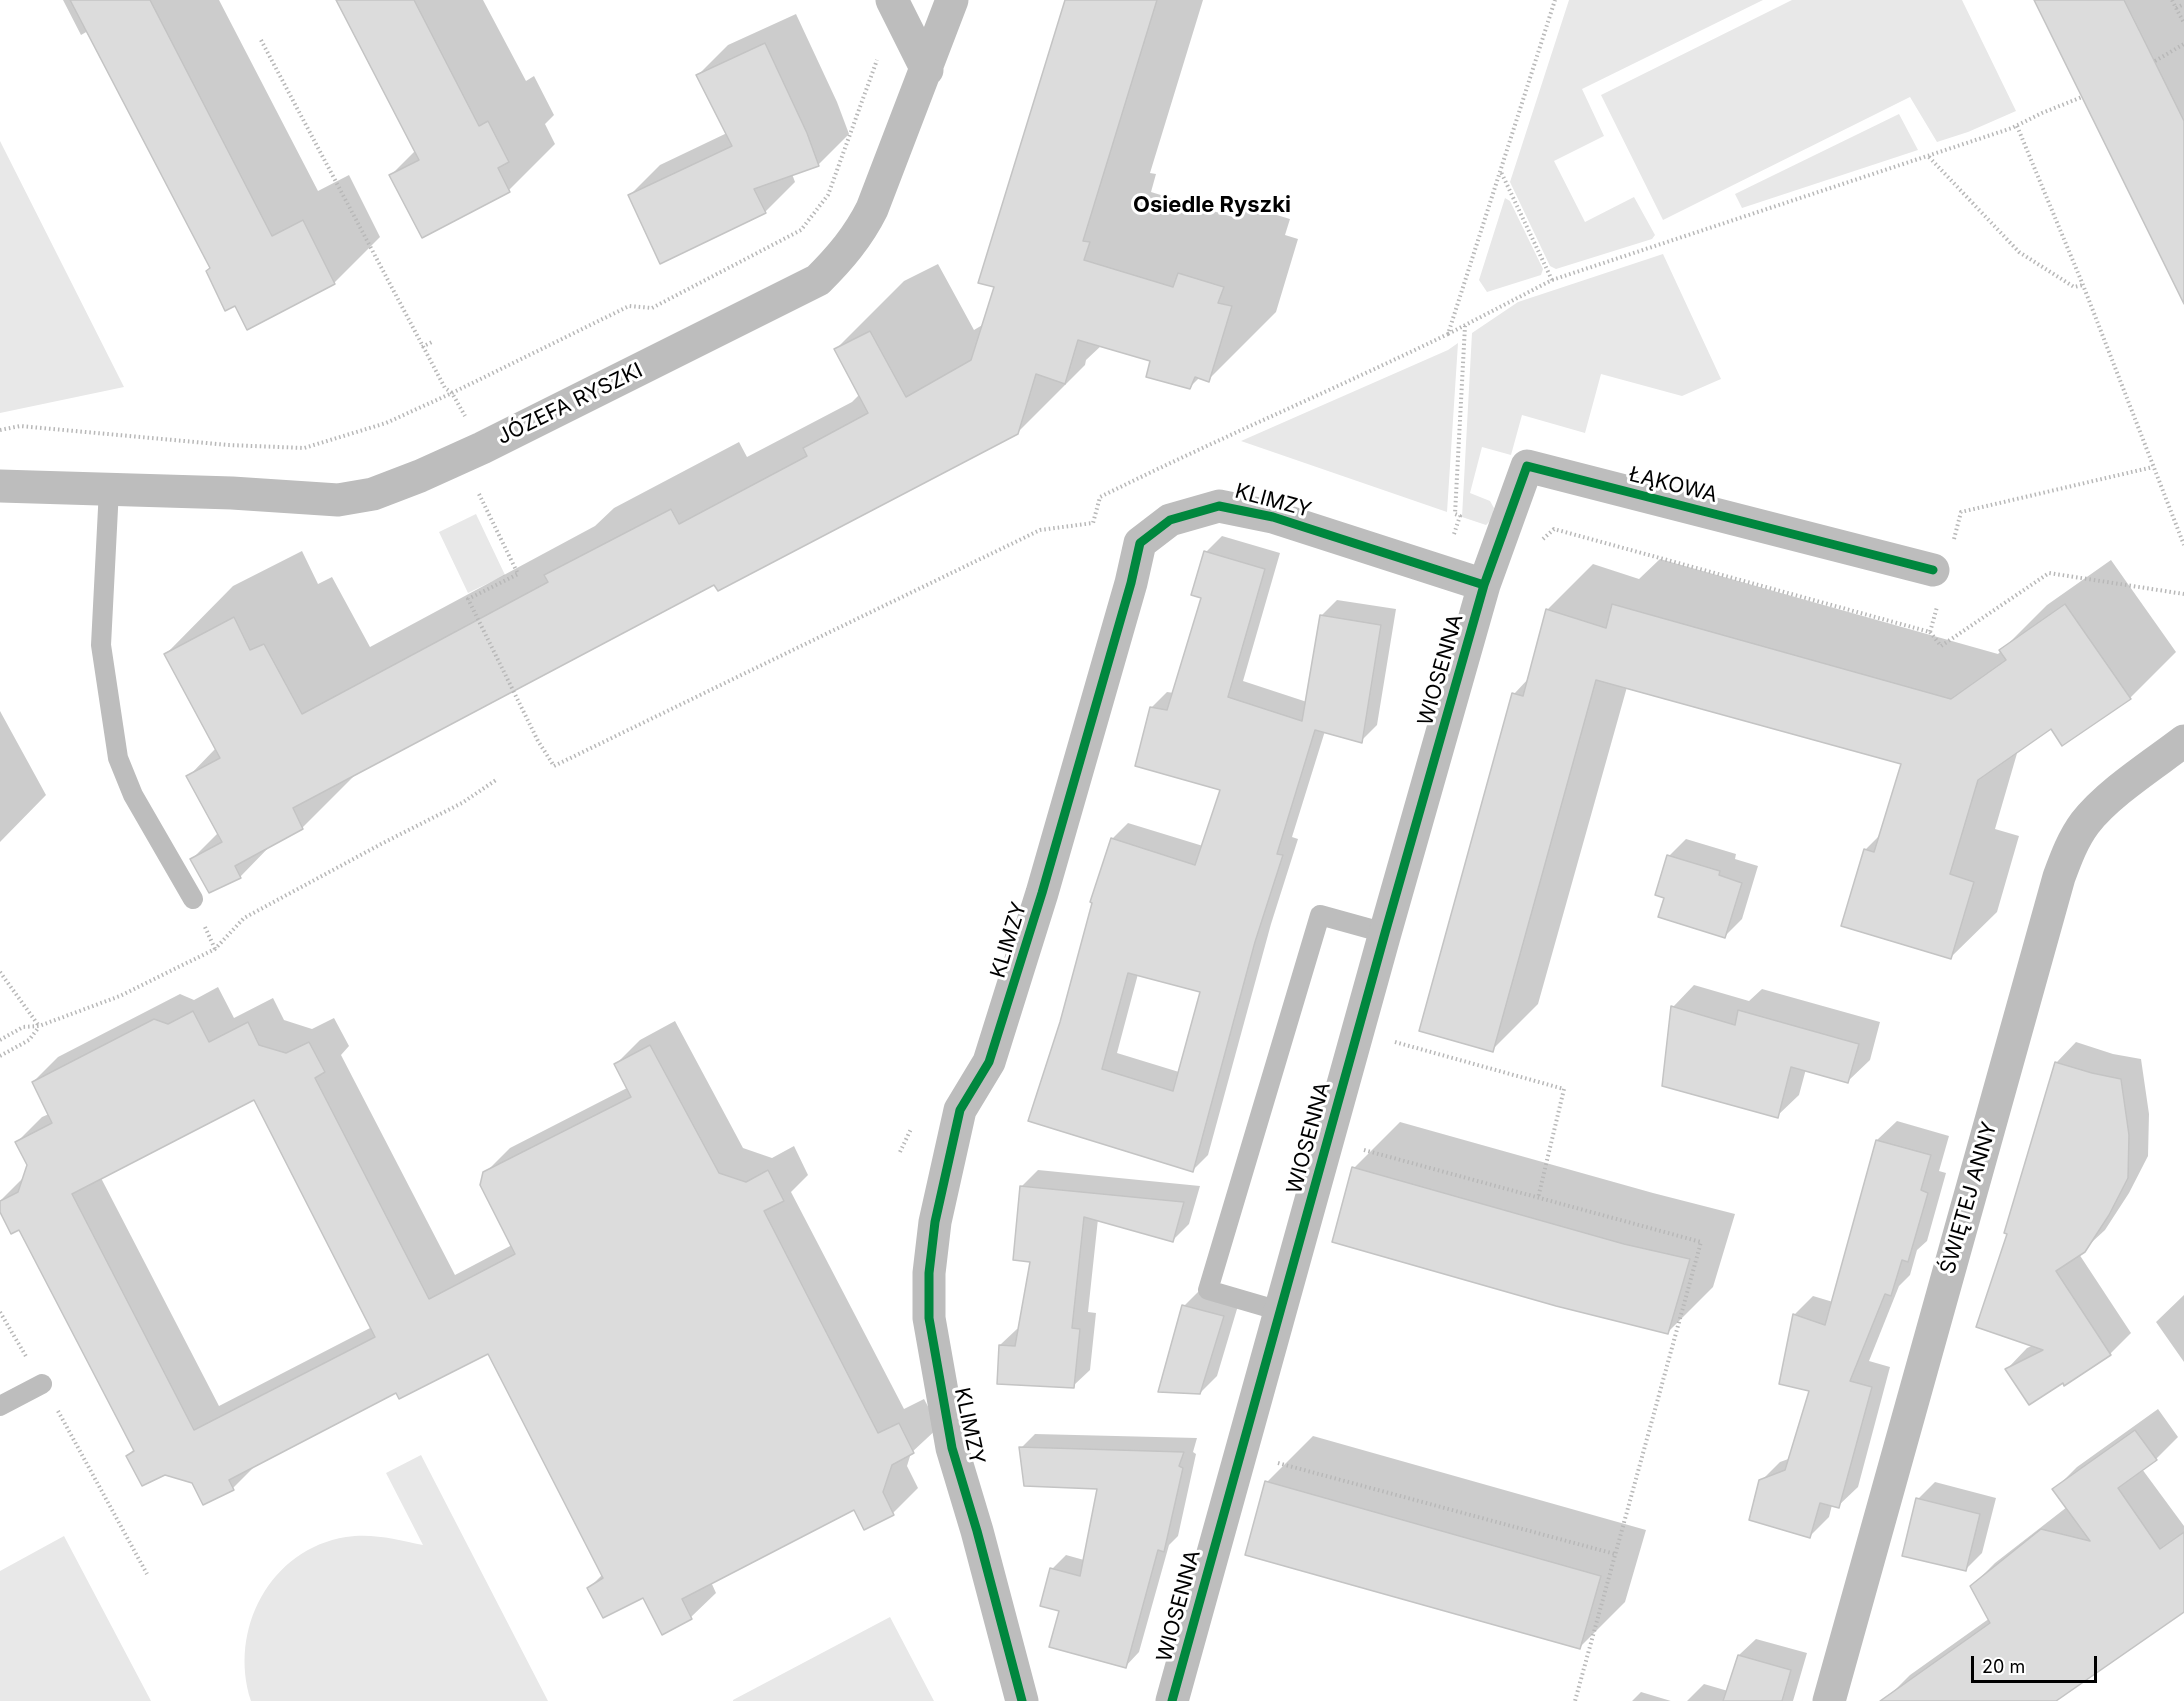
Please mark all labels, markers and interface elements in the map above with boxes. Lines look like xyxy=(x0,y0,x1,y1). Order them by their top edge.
district label: Osiedle Ryszki xyxy=(1133,192,1291,218)
street label: JÓZEFA RYSZKI xyxy=(493,358,647,450)
street label: ŁĄKOWA xyxy=(1626,462,1720,508)
street label: KLIMZY xyxy=(1232,479,1314,523)
street label: WIOSENNA xyxy=(1413,611,1469,729)
street label: KLIMZY xyxy=(986,899,1032,981)
street label: WIOSENNA xyxy=(1282,1079,1336,1197)
street label: ŚWIĘTEJ ANNY xyxy=(1935,1119,2003,1277)
street label: KLIMZY xyxy=(949,1385,989,1467)
street label: WIOSENNA xyxy=(1152,1547,1206,1665)
scale bar xyxy=(1974,1644,2100,1682)
text: 20 m xyxy=(1982,1656,2025,1677)

